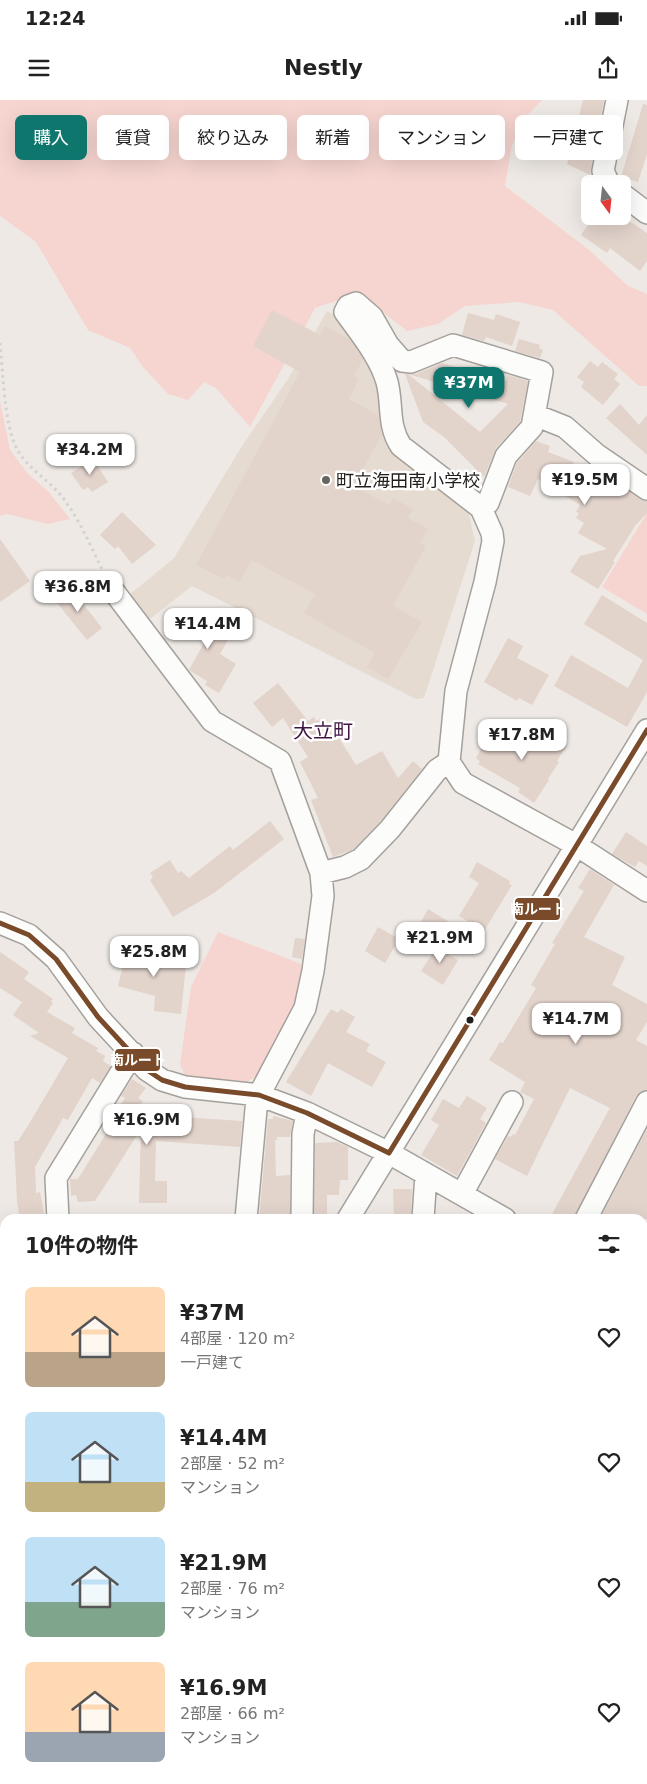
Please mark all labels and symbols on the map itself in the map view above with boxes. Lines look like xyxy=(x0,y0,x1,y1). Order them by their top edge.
north arrow xyxy=(581,175,631,225)
pin: ¥37M xyxy=(439,366,499,409)
pin: ¥34.2M xyxy=(49,434,131,476)
pin: ¥19.5M xyxy=(544,464,626,506)
place label: 町立海田南小学校 xyxy=(336,470,480,491)
marker: 町立海田南小学校 xyxy=(320,474,332,486)
pin: ¥36.8M xyxy=(37,570,119,613)
pin: ¥14.4M xyxy=(167,608,249,650)
pin: ¥17.8M xyxy=(481,718,563,761)
district label: 大立町 xyxy=(293,719,353,743)
line badge: 南ルート xyxy=(514,897,561,921)
text: 南ルート xyxy=(510,901,566,917)
pin: ¥21.9M xyxy=(399,922,481,964)
pin: ¥25.8M xyxy=(113,936,195,978)
pin: ¥14.7M xyxy=(535,1002,617,1045)
unlabelled marker xyxy=(465,1015,475,1025)
line badge: 南ルート xyxy=(114,1048,161,1072)
text: 南ルート xyxy=(110,1052,166,1068)
pin: ¥16.9M xyxy=(106,1104,188,1146)

